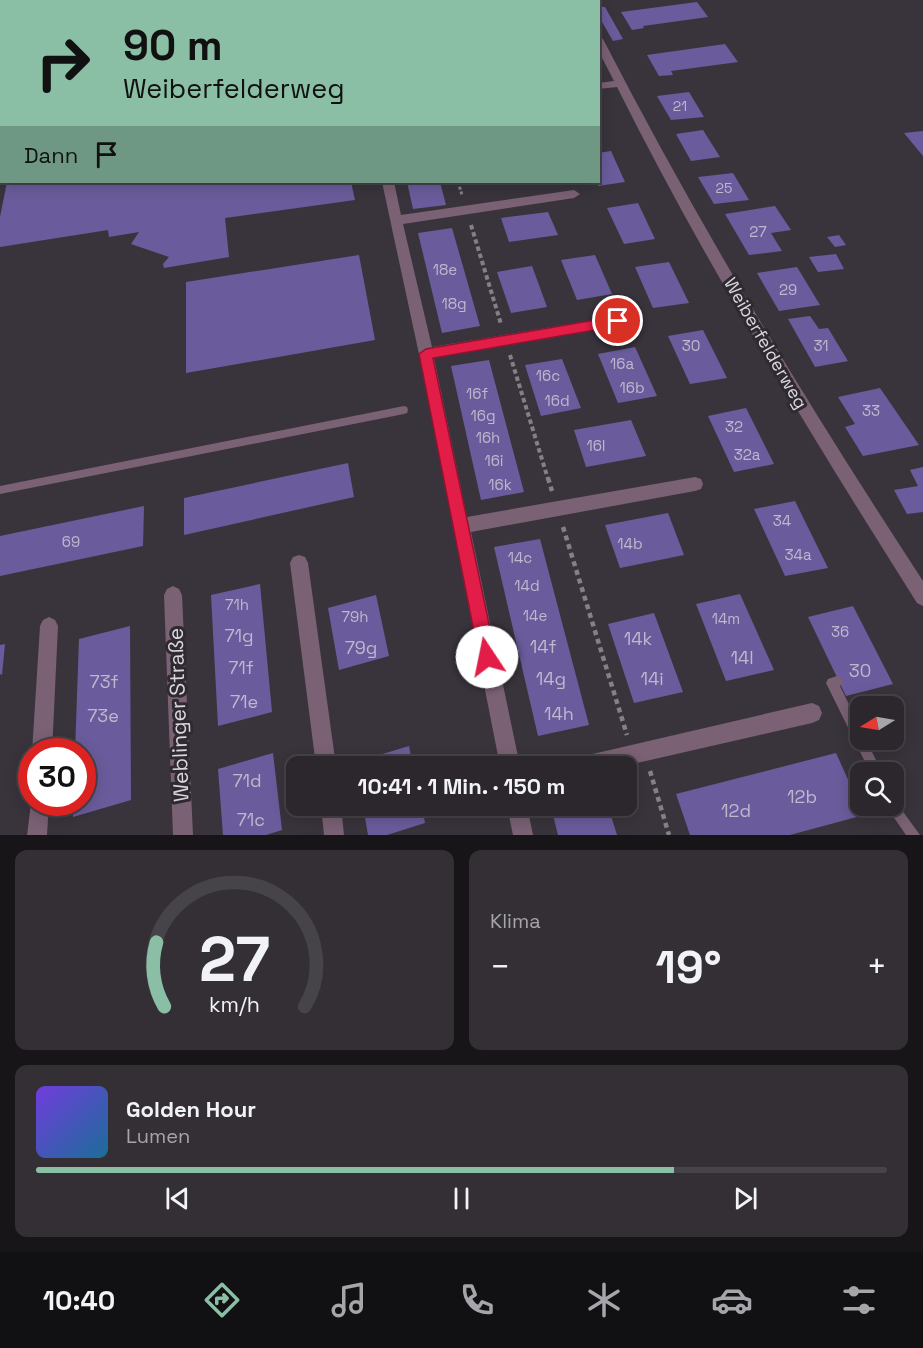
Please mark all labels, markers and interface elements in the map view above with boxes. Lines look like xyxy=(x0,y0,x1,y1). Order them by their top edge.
text: 90 m xyxy=(123,19,223,72)
icon: right xyxy=(24,24,102,102)
text: Weiberfelderweg xyxy=(123,71,345,106)
house number: 21 xyxy=(673,97,687,115)
icon: arrive xyxy=(90,138,123,171)
text: Dann xyxy=(24,141,78,169)
house number: 25 xyxy=(716,179,732,197)
house number: 27 xyxy=(749,222,767,241)
house number: 18e xyxy=(433,260,457,279)
street label: Weiberfelderweg xyxy=(719,273,813,413)
house number: 29 xyxy=(779,280,797,299)
house number: 18g xyxy=(441,294,467,313)
pin xyxy=(592,295,643,346)
icon: arrive xyxy=(601,304,634,337)
house number: 30 xyxy=(682,336,700,355)
house number: 31 xyxy=(813,336,829,355)
house number: 16a xyxy=(610,354,634,373)
house number: 16c xyxy=(536,366,560,385)
house number: 16b xyxy=(619,378,645,397)
house number: 16f xyxy=(466,384,488,403)
house number: 16d xyxy=(544,391,570,410)
house number: 33 xyxy=(862,401,880,420)
house number: 16g xyxy=(470,406,496,425)
house number: 32 xyxy=(725,417,743,436)
house number: 16h xyxy=(476,428,500,447)
house number: 16l xyxy=(586,436,606,455)
house number: 32a xyxy=(734,445,761,464)
house number: 16i xyxy=(484,451,504,470)
house number: 16k xyxy=(488,475,512,494)
house number: 34 xyxy=(773,511,791,530)
house number: 69 xyxy=(62,532,80,551)
house number: 14b xyxy=(617,534,643,553)
house number: 34a xyxy=(784,545,812,564)
house number: 14c xyxy=(508,548,532,567)
house number: 14d xyxy=(514,576,540,595)
house number: 71h xyxy=(225,595,249,614)
house number: 14e xyxy=(523,606,547,625)
house number: 79h xyxy=(342,607,368,626)
house number: 14m xyxy=(712,609,740,628)
house number: 36 xyxy=(831,622,849,641)
house number: 71g xyxy=(224,624,254,647)
position arrow xyxy=(455,625,519,689)
street label: Weblinger Straße xyxy=(161,627,195,803)
house number: 14k xyxy=(624,627,653,650)
house number: 14f xyxy=(530,635,556,658)
house number: 79g xyxy=(345,636,377,659)
house number: 14l xyxy=(730,646,754,669)
house number: 71f xyxy=(228,656,254,679)
house number: 30 xyxy=(849,659,871,682)
house number: 14g xyxy=(536,667,566,690)
house number: 14i xyxy=(640,667,664,690)
house number: 73f xyxy=(90,670,119,693)
house number: 71e xyxy=(230,690,258,713)
north arrow xyxy=(850,696,904,750)
map controls xyxy=(850,696,904,816)
house number: 14h xyxy=(544,702,574,725)
house number: 73e xyxy=(87,704,119,727)
speed limit sign: 30 xyxy=(18,738,96,816)
button: search xyxy=(850,762,904,816)
house number: 71d xyxy=(232,769,262,792)
text: 10:41 · 1 Min. · 150 m xyxy=(358,772,565,800)
house number: 12b xyxy=(787,785,817,808)
house number: 12d xyxy=(721,799,751,822)
house number: 71c xyxy=(237,808,265,831)
text: Klima xyxy=(490,908,541,934)
text: 27 xyxy=(199,920,270,999)
text: 19° xyxy=(656,939,721,996)
text: − xyxy=(490,946,510,988)
text: + xyxy=(867,946,887,988)
text: km/h xyxy=(209,991,260,1018)
text: Golden Hour xyxy=(126,1095,256,1123)
text: Lumen xyxy=(126,1123,190,1149)
icon: previous xyxy=(161,1182,194,1215)
icon: pause xyxy=(445,1182,478,1215)
icon: next xyxy=(729,1182,762,1215)
icon: directions xyxy=(201,1279,243,1321)
icon: music xyxy=(328,1279,370,1321)
icon: phone xyxy=(456,1279,498,1321)
icon: climate xyxy=(583,1279,625,1321)
icon: car xyxy=(711,1279,753,1321)
icon: filters xyxy=(838,1279,880,1321)
text: 10:40 xyxy=(43,1283,115,1318)

